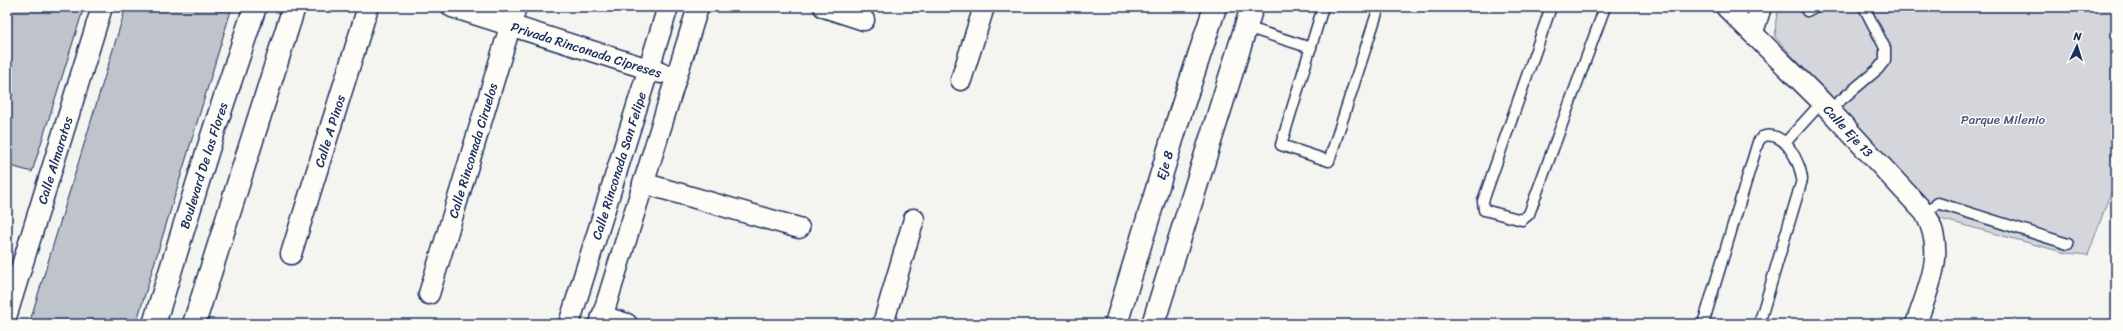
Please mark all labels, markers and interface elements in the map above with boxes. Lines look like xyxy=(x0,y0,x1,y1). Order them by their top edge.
street label: Privada Rinconada Cipreses xyxy=(508,15,665,84)
north arrow xyxy=(2057,26,2097,66)
text: N xyxy=(2072,27,2083,46)
street label: Calle Rinconada Ciruelos xyxy=(441,79,504,221)
street label: Calle Rinconada San Felipe xyxy=(585,88,653,242)
street label: Calle A Pinos xyxy=(307,92,352,170)
street label: Boulevard De las Flores xyxy=(173,98,234,232)
street label: Calle Eje 13 xyxy=(1818,99,1879,162)
park label: Parque Milenio xyxy=(1961,108,2046,131)
street label: Calle Almaratos xyxy=(30,113,79,207)
street label: Eje 8 xyxy=(1149,148,1180,183)

